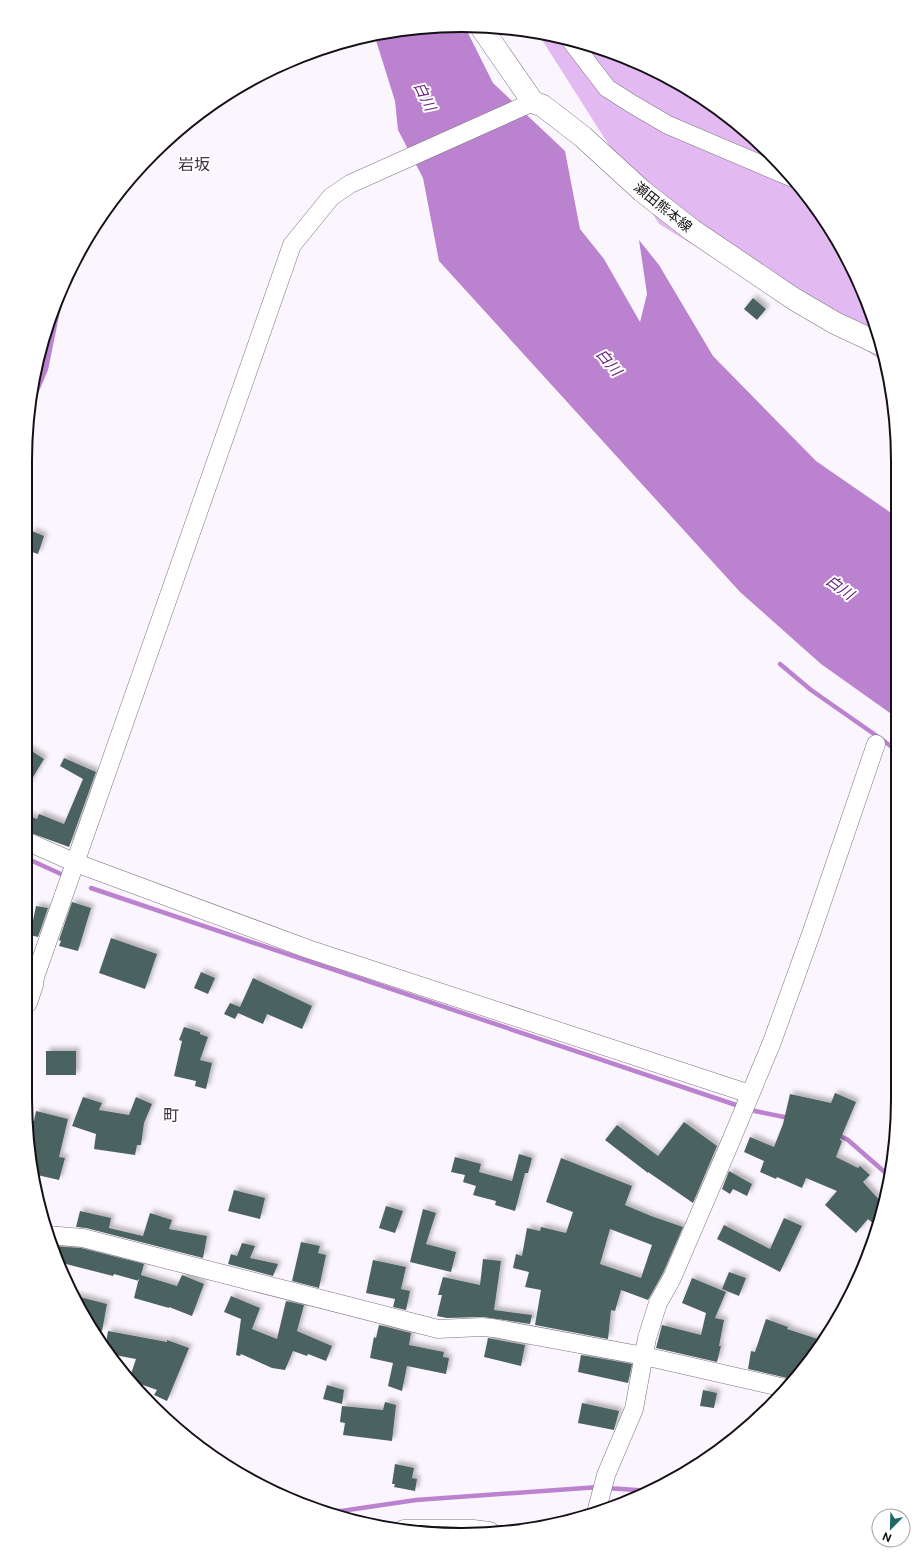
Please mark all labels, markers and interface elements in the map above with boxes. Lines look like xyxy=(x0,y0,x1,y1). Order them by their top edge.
water label: 白川 xyxy=(411,79,440,115)
district label: 岩坂 xyxy=(178,155,210,174)
street label: 瀬田熊本線 xyxy=(631,179,695,235)
water label: 白川 xyxy=(593,345,626,380)
water label: 白川 xyxy=(823,571,859,604)
district label: 町 xyxy=(163,1106,179,1125)
north arrow xyxy=(871,1508,911,1548)
text: N xyxy=(881,1530,893,1544)

